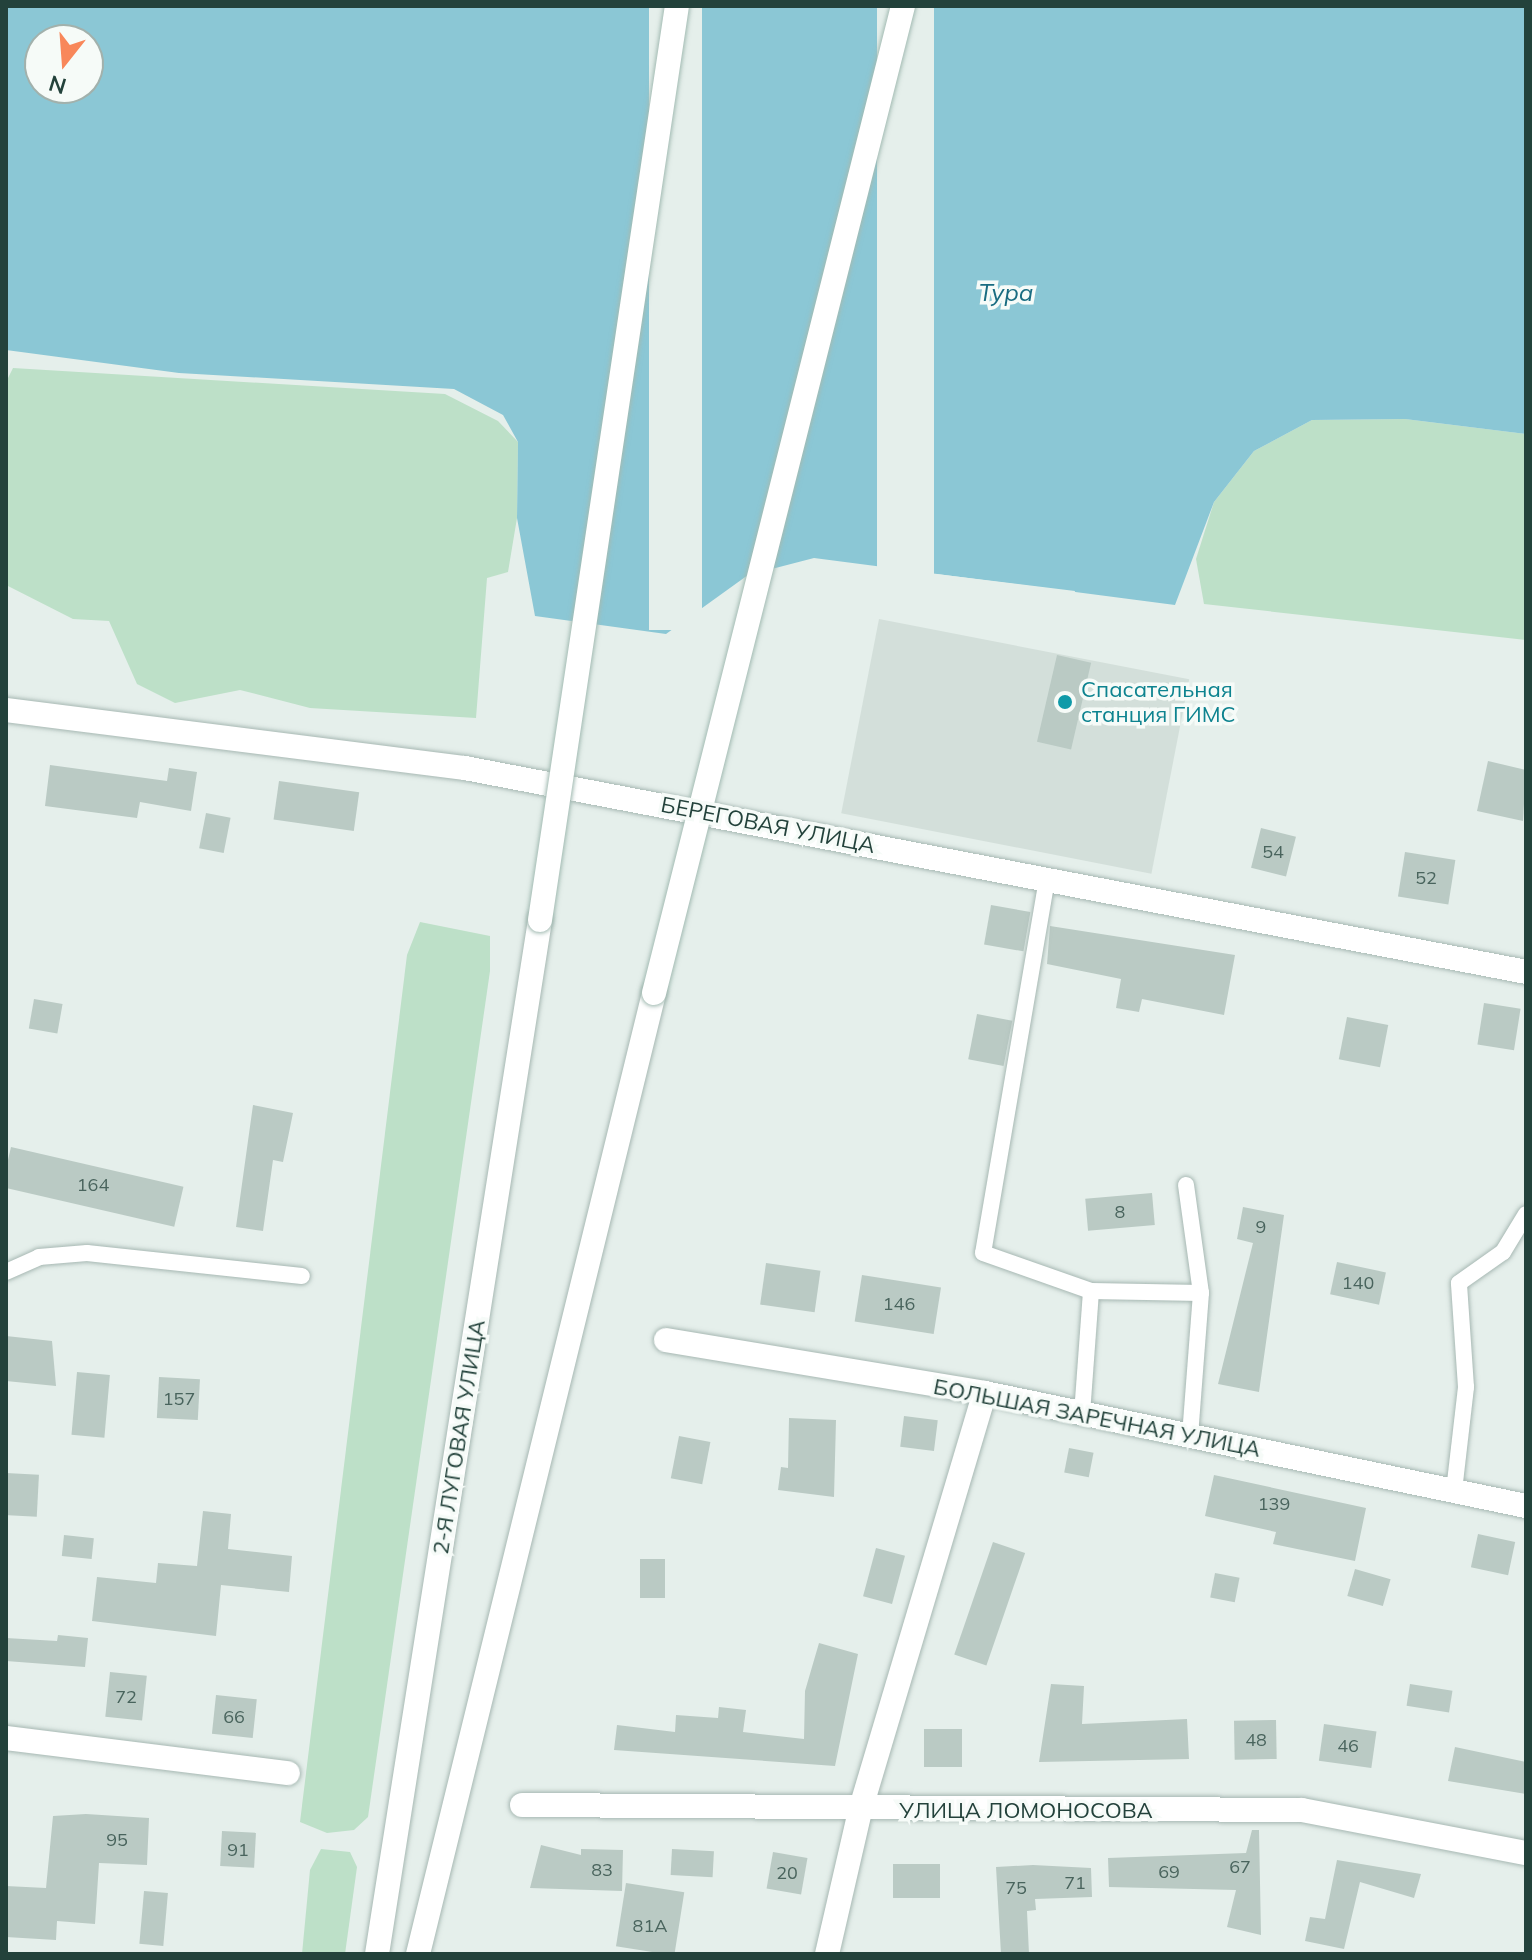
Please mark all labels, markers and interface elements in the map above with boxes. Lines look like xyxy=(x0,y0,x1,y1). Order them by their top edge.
north arrow xyxy=(24,24,104,104)
text: N xyxy=(46,69,70,101)
water label: Тура xyxy=(978,279,1034,307)
place label: Спасательная станция ГИМС xyxy=(1081,676,1236,728)
marker: Спасательная станция ГИМС xyxy=(1056,693,1074,711)
street label: БЕРЕГОВАЯ УЛИЦА xyxy=(659,791,877,859)
house number: 54 xyxy=(1262,841,1284,863)
house number: 52 xyxy=(1415,867,1437,889)
house number: 164 xyxy=(77,1174,109,1196)
house number: 8 xyxy=(1115,1201,1125,1223)
house number: 9 xyxy=(1256,1216,1266,1238)
house number: 140 xyxy=(1342,1272,1374,1294)
house number: 146 xyxy=(883,1293,915,1315)
street label: 2-Я ЛУГОВАЯ УЛИЦА xyxy=(427,1318,491,1556)
street label: БОЛЬШАЯ ЗАРЕЧНАЯ УЛИЦА xyxy=(931,1373,1263,1463)
house number: 157 xyxy=(163,1388,195,1410)
house number: 139 xyxy=(1258,1493,1290,1515)
house number: 72 xyxy=(115,1686,137,1708)
house number: 66 xyxy=(223,1706,245,1728)
house number: 48 xyxy=(1245,1729,1267,1751)
house number: 46 xyxy=(1337,1735,1359,1757)
street label: УЛИЦА ЛОМОНОСОВА xyxy=(899,1798,1153,1824)
house number: 95 xyxy=(106,1829,128,1851)
house number: 91 xyxy=(227,1839,249,1861)
house number: 67 xyxy=(1229,1856,1251,1878)
house number: 83 xyxy=(591,1859,613,1881)
house number: 69 xyxy=(1158,1861,1180,1883)
house number: 20 xyxy=(776,1862,798,1884)
house number: 71 xyxy=(1064,1872,1086,1894)
house number: 75 xyxy=(1005,1877,1027,1899)
house number: 81А xyxy=(633,1915,667,1937)

